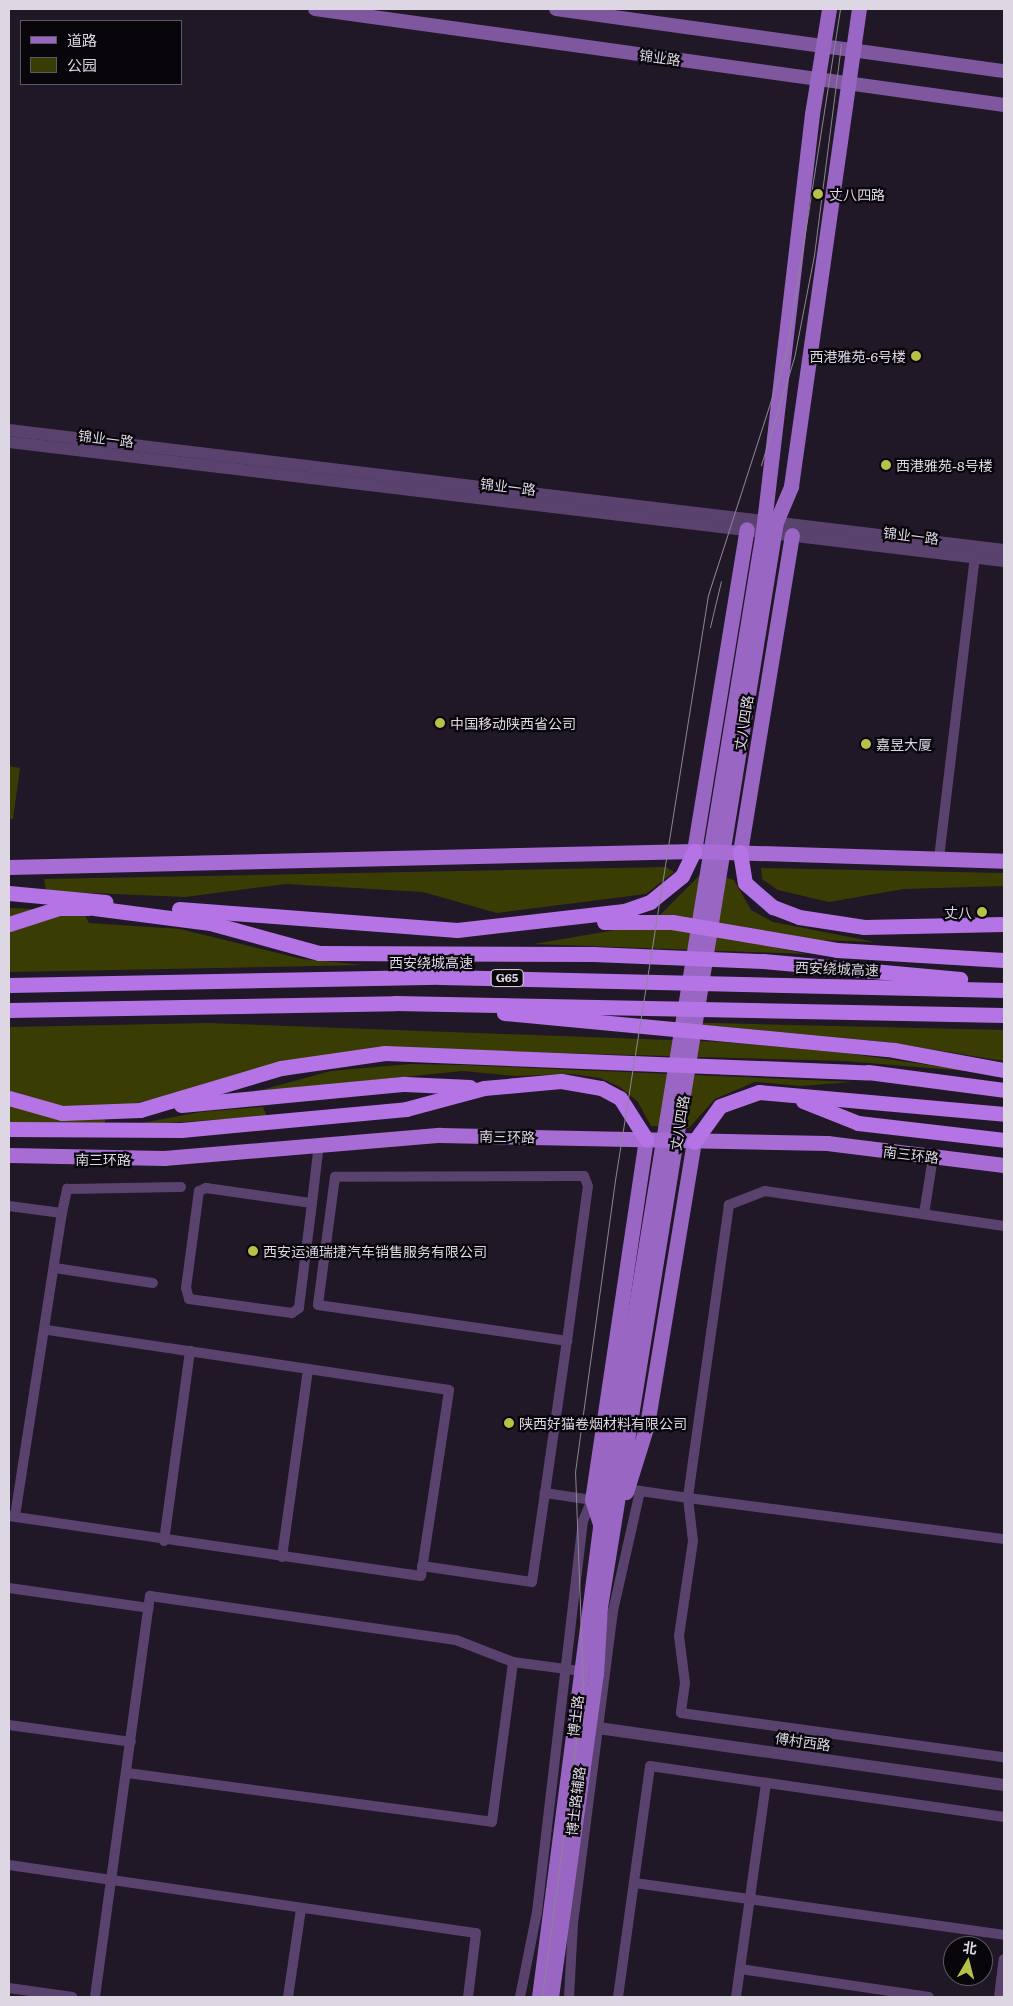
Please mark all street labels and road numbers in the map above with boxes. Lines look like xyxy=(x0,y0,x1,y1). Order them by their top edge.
street label: 锦业路 xyxy=(638,46,682,68)
street label: 锦业一路 xyxy=(77,426,135,450)
street label: 锦业一路 xyxy=(479,474,537,498)
street label: 锦业一路 xyxy=(882,523,940,547)
street label: 丈八四路 xyxy=(730,694,756,752)
street label: 西安绕城高速 xyxy=(389,954,473,970)
street label: 西安绕城高速 xyxy=(795,958,879,978)
road number: G65 xyxy=(490,968,524,988)
street label: 丈八四路 xyxy=(666,1094,692,1152)
street label: 南三环路 xyxy=(479,1127,535,1145)
street label: 南三环路 xyxy=(882,1142,940,1166)
street label: 南三环路 xyxy=(75,1151,131,1167)
street label: 博士路 xyxy=(564,1694,586,1738)
street label: 傅村西路 xyxy=(774,1729,832,1753)
street label: 博士路辅路 xyxy=(562,1765,588,1837)

